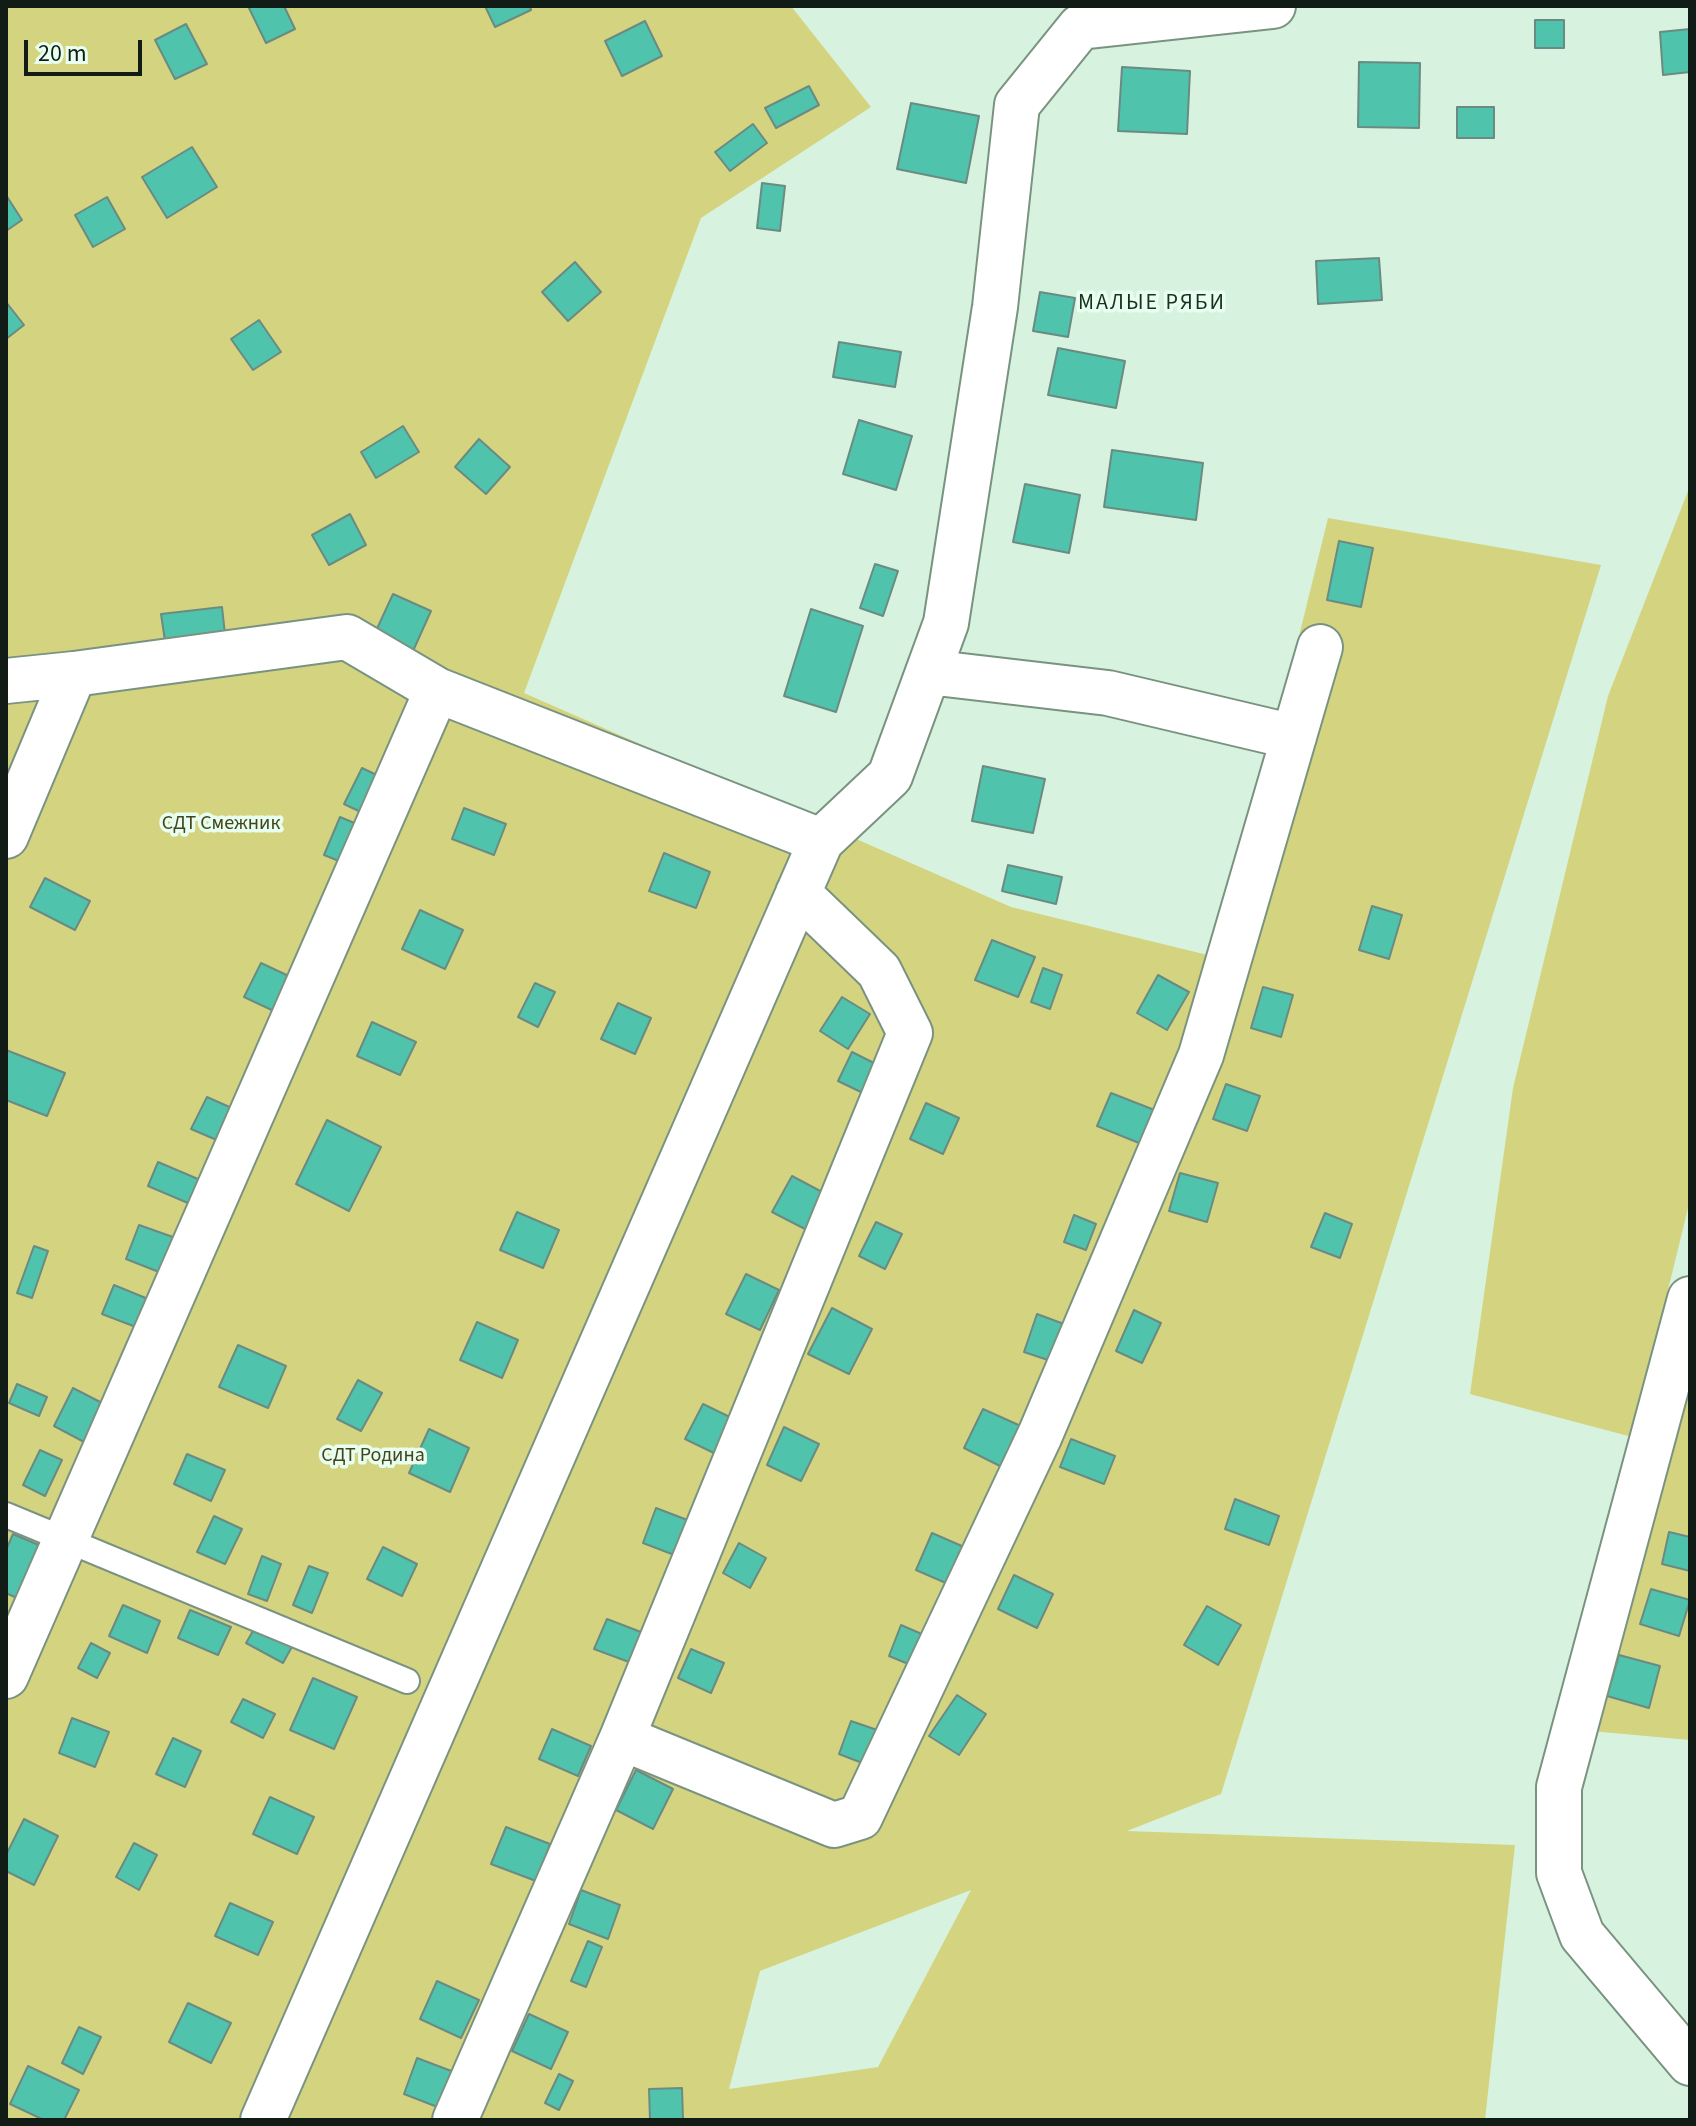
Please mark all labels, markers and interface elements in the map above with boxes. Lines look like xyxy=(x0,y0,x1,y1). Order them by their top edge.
scale bar xyxy=(28,24,146,74)
text: 20 m xyxy=(38,36,87,71)
district label: МАЛЫЕ РЯБИ xyxy=(1078,291,1226,317)
park label: СДТ Смежник xyxy=(162,813,280,837)
park label: СДТ Родина xyxy=(321,1445,425,1469)

